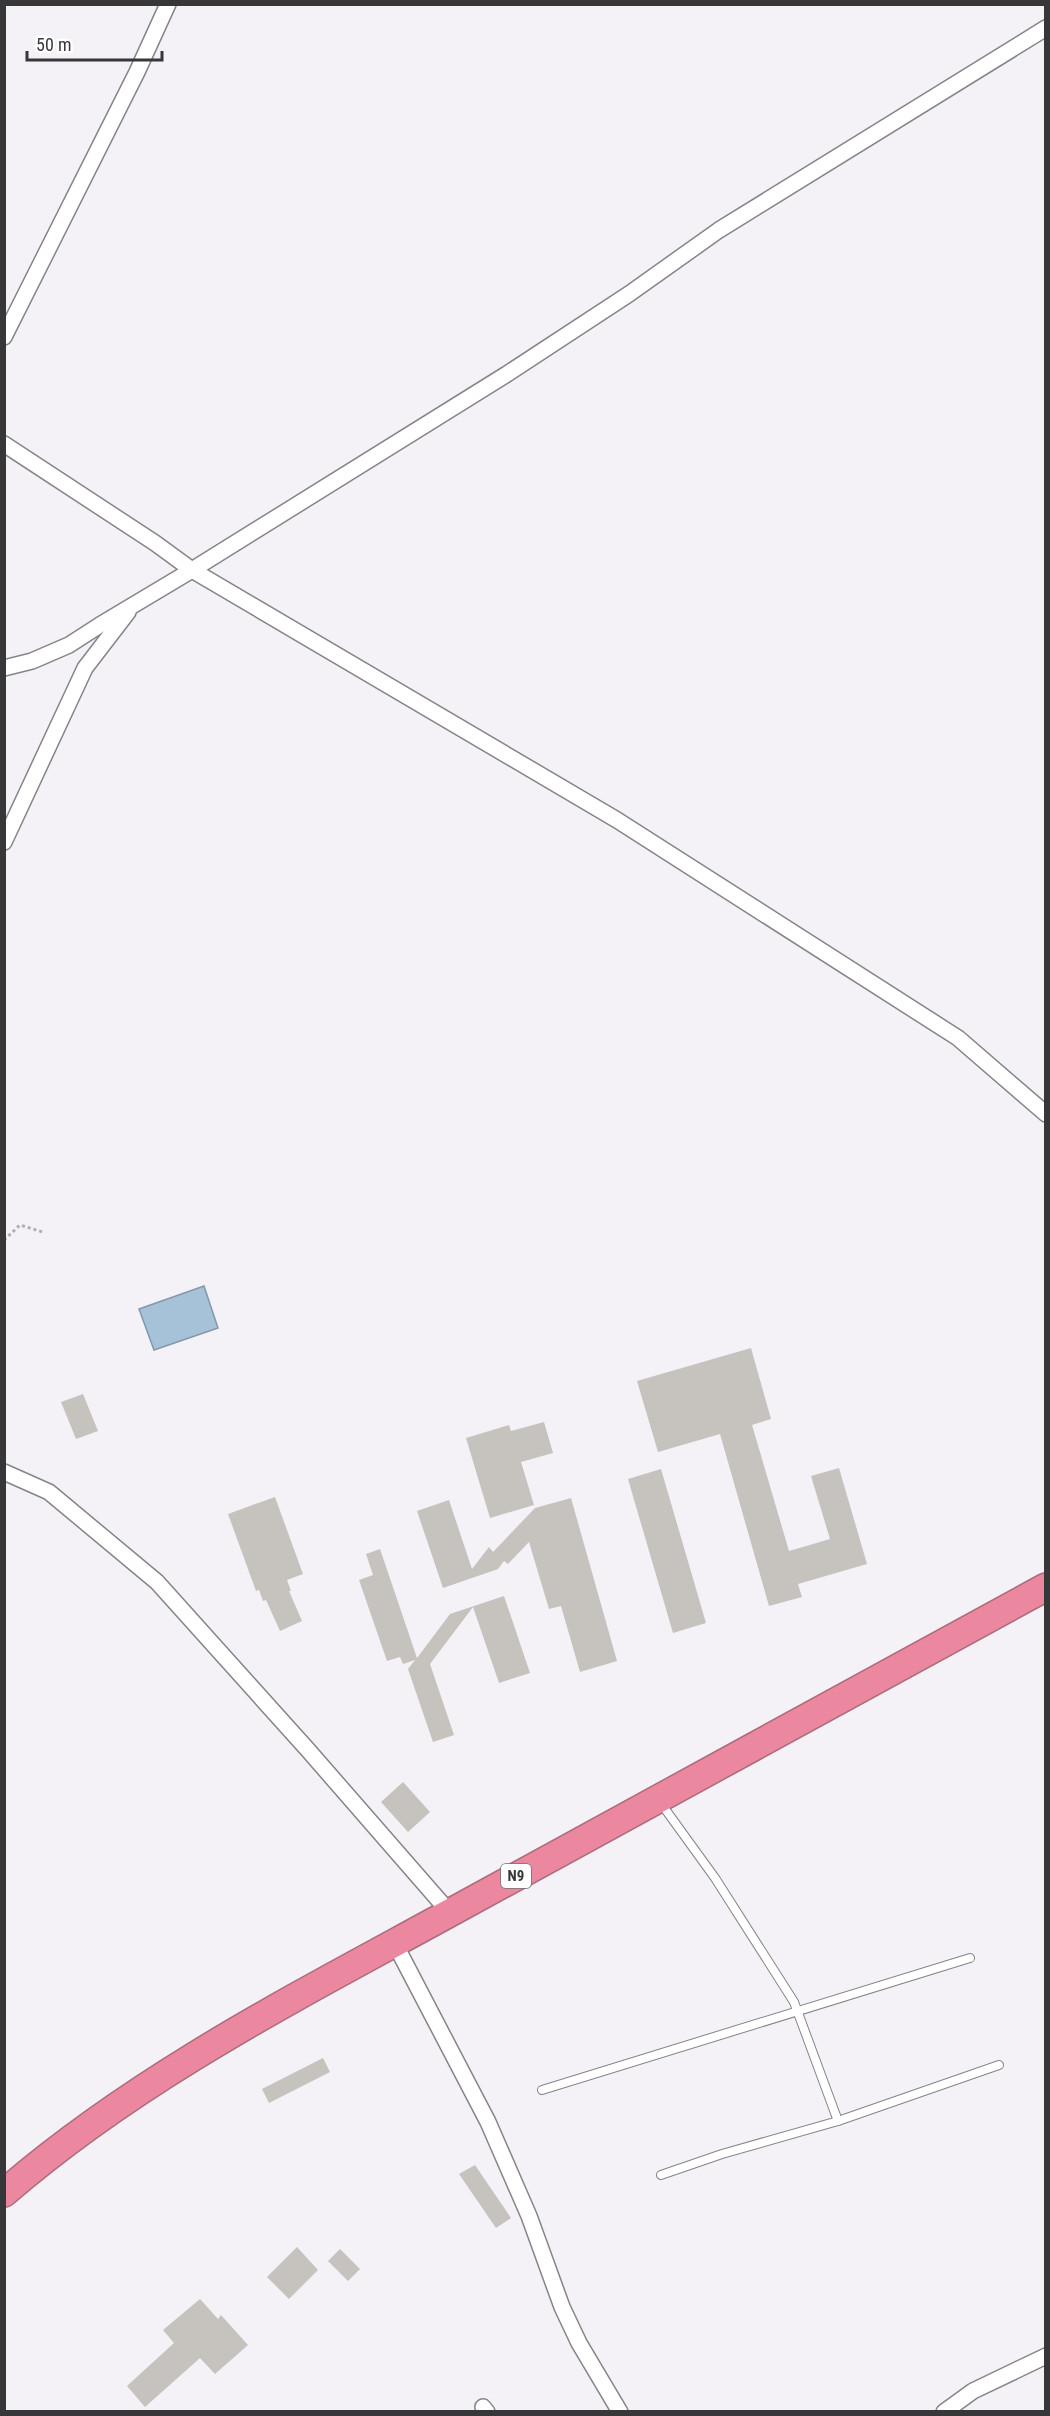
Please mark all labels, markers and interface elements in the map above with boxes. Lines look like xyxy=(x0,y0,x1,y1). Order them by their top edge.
scale bar xyxy=(27,24,162,62)
text: 50 m xyxy=(36,34,71,55)
road number: N9 xyxy=(501,1864,531,1888)

